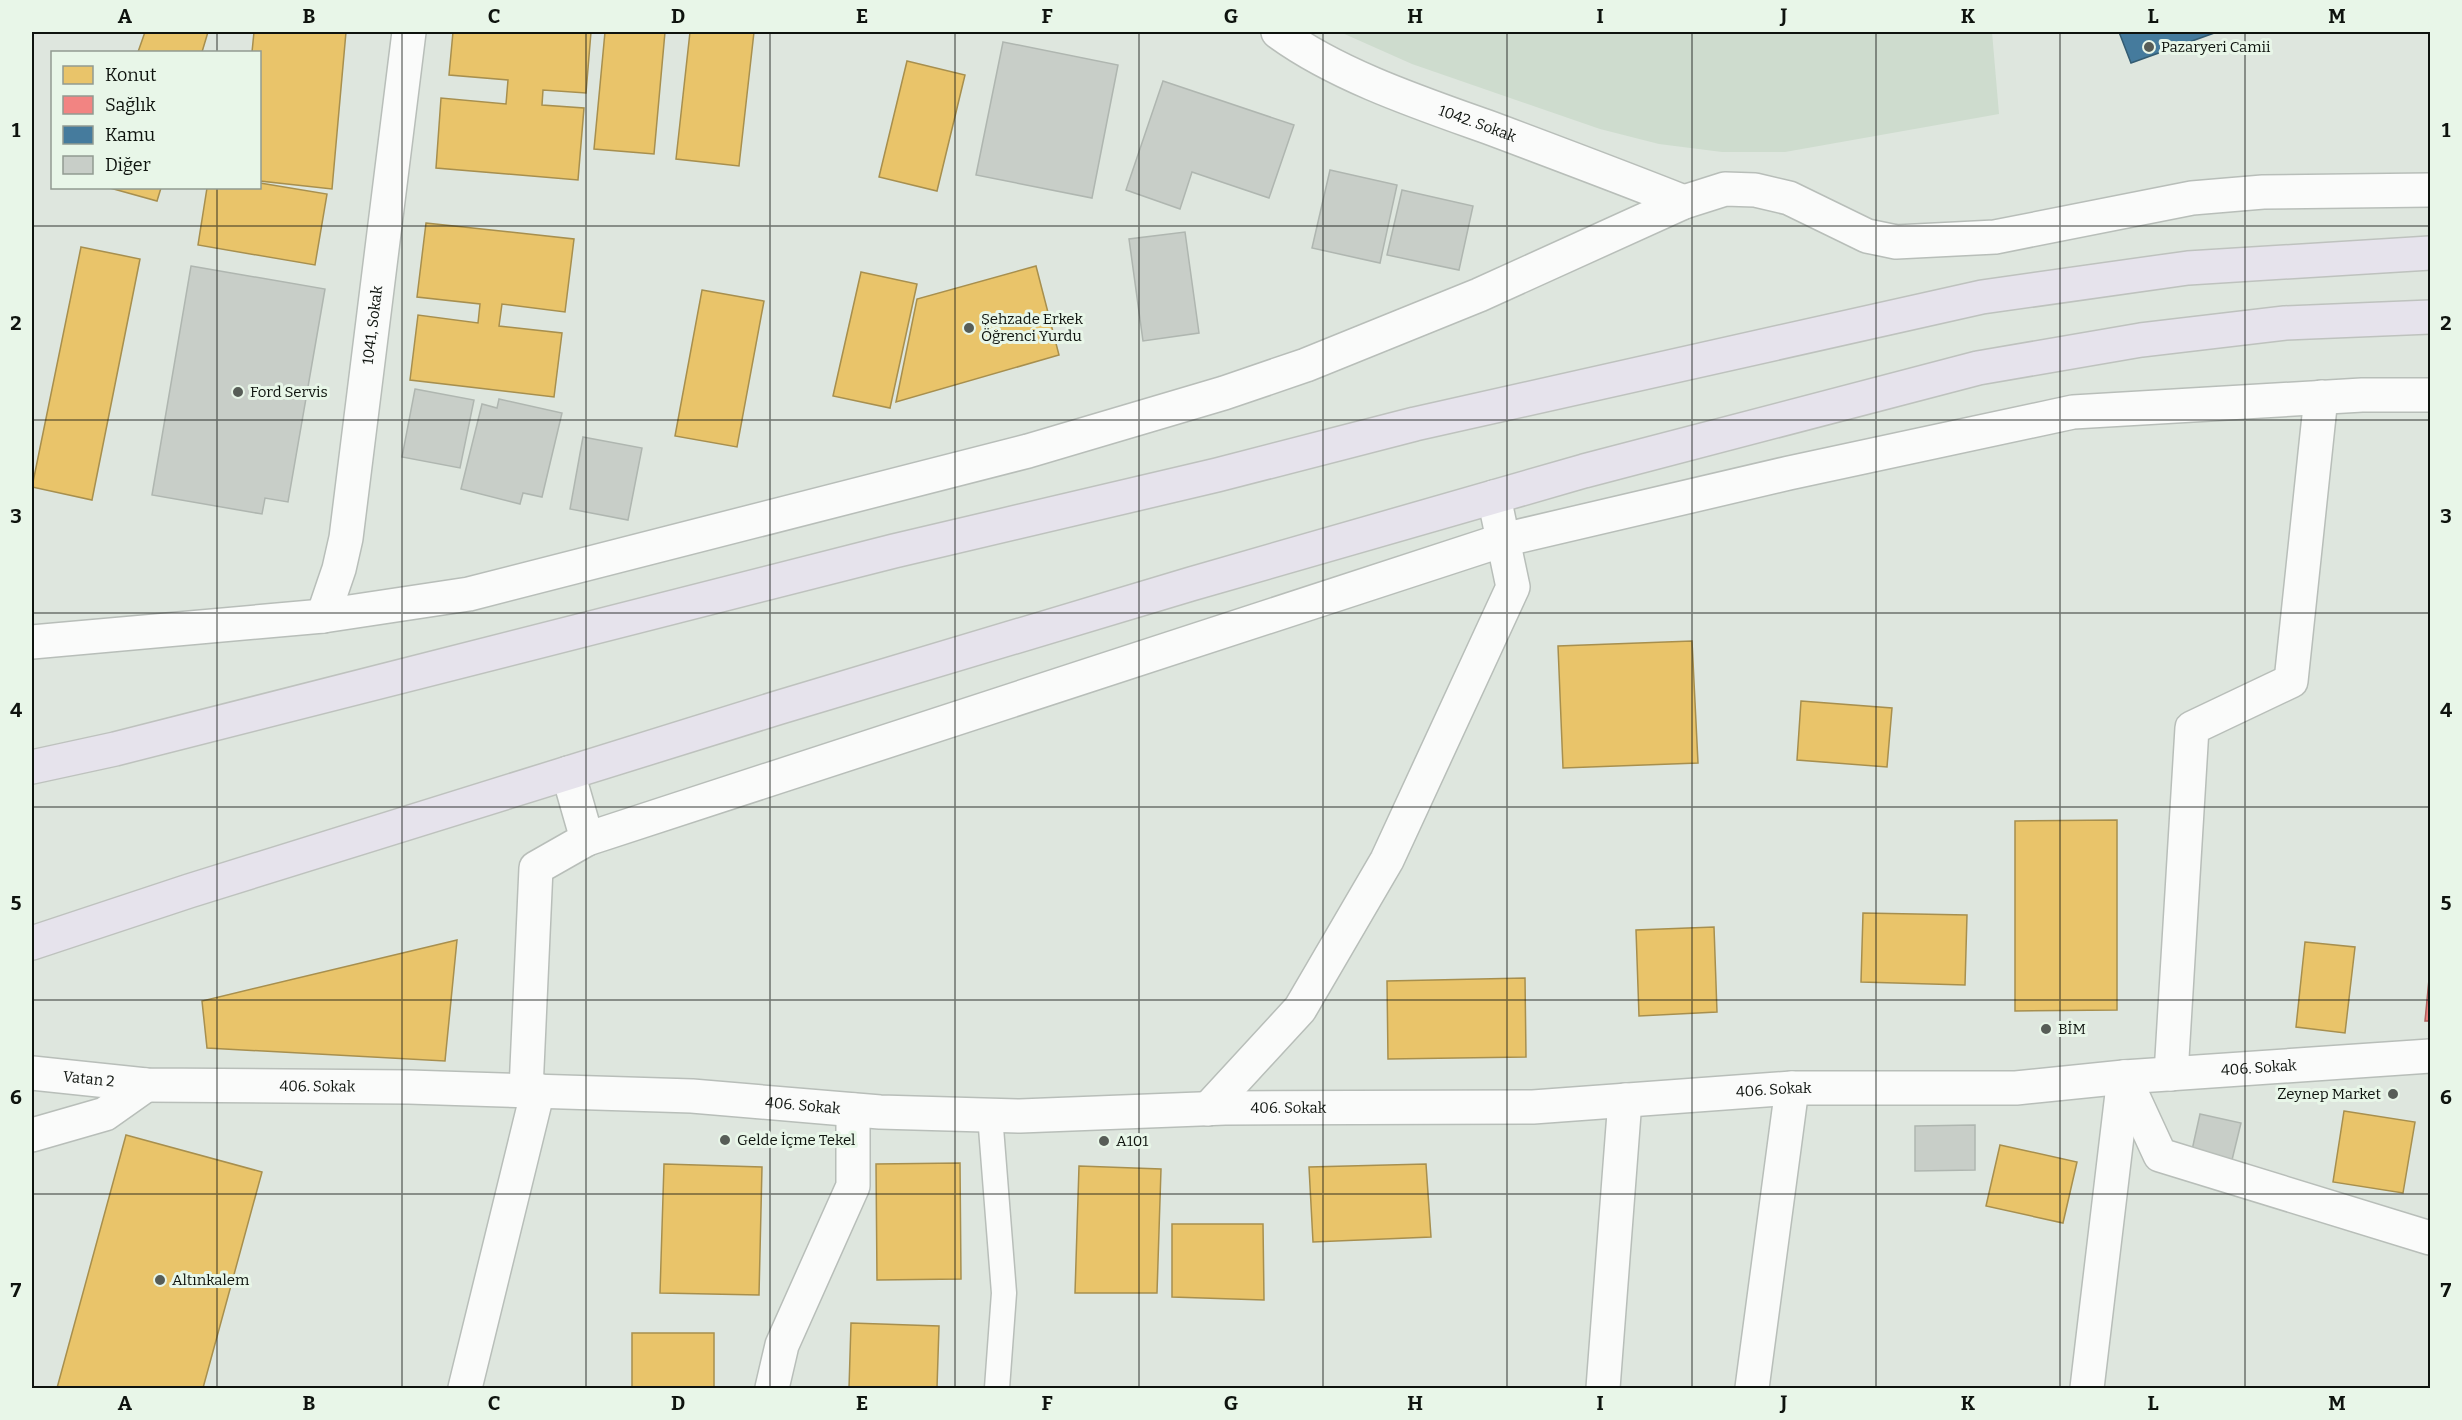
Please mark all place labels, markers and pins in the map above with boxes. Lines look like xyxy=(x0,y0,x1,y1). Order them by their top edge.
place label: Pazaryeri Camii xyxy=(2161,38,2271,56)
marker: Pazaryeri Camii xyxy=(2142,40,2156,54)
place label: Şehzade Erkek Öğrenci Yurdu xyxy=(981,310,1084,345)
marker: Şehzade Erkek Öğrenci Yurdu xyxy=(962,321,976,335)
place label: Ford Servis xyxy=(250,383,328,401)
marker: Ford Servis xyxy=(231,385,245,399)
place label: BİM xyxy=(2058,1020,2086,1038)
marker: BİM xyxy=(2039,1022,2053,1036)
place label: Zeynep Market xyxy=(2277,1085,2382,1103)
marker: Zeynep Market xyxy=(2386,1087,2400,1101)
place label: Gelde İçme Tekel xyxy=(737,1131,855,1149)
place label: A101 xyxy=(1116,1132,1148,1150)
marker: Gelde İçme Tekel xyxy=(718,1133,732,1147)
marker: A101 xyxy=(1097,1134,1111,1148)
place label: Altınkalem xyxy=(172,1271,250,1289)
marker: Altınkalem xyxy=(153,1273,167,1287)

